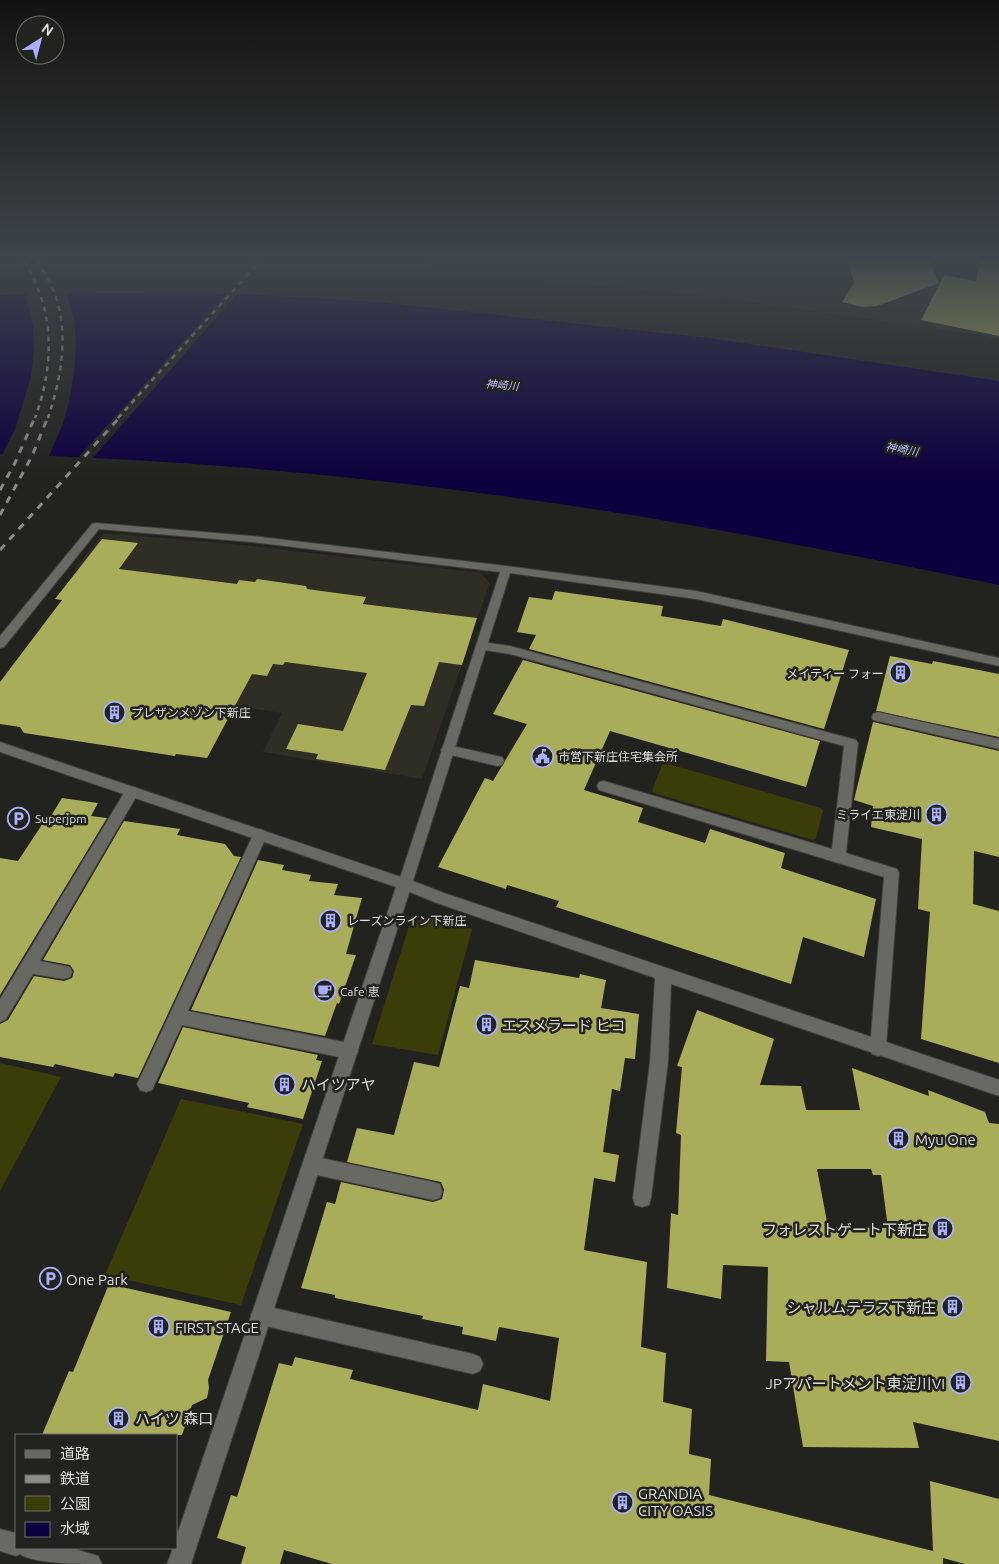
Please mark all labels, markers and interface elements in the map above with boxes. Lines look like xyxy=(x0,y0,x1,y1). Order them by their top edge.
north arrow xyxy=(15,15,65,65)
text: N xyxy=(39,20,57,39)
water label: 神崎川 xyxy=(485,378,520,393)
water label: 神崎川 xyxy=(885,440,920,458)
building icon: メイティー フォー xyxy=(888,661,912,685)
place label: メイティー フォー xyxy=(786,667,884,680)
building icon: プレザンメゾン下新庄 xyxy=(103,700,127,724)
place label: プレザンメゾン下新庄 xyxy=(131,706,251,719)
public building icon: 市営下新庄住宅集会所 xyxy=(530,744,554,768)
place label: 市営下新庄住宅集会所 xyxy=(558,750,678,763)
building icon: ミライエ東淀川 xyxy=(924,802,948,826)
parking icon: Superjpm xyxy=(7,806,31,830)
place label: ミライエ東淀川 xyxy=(836,808,920,821)
place label: Superjpm xyxy=(35,812,87,825)
building icon: レーズンライン下新庄 xyxy=(319,908,343,932)
place label: レーズンライン下新庄 xyxy=(347,914,466,927)
cafe icon: Cafe 恵 xyxy=(312,979,336,1003)
place label: Cafe 恵 xyxy=(340,985,379,998)
building icon: エスメラード ヒコ xyxy=(474,1013,498,1037)
place label: エスメラード ヒコ xyxy=(502,1017,625,1034)
building icon: ハイツアヤ xyxy=(273,1072,297,1096)
place label: ハイツアヤ xyxy=(301,1076,376,1093)
building icon: Myu One xyxy=(887,1127,911,1151)
place label: Myu One xyxy=(915,1131,976,1148)
building icon: フォレストゲート下新庄 xyxy=(931,1217,955,1241)
place label: フォレストゲート下新庄 xyxy=(762,1221,927,1238)
parking icon: One Park xyxy=(38,1267,62,1291)
place label: One Park xyxy=(66,1271,128,1288)
building icon: シャルムテラス下新庄 xyxy=(940,1295,964,1319)
place label: シャルムテラス下新庄 xyxy=(787,1299,936,1316)
building icon: FIRST STAGE xyxy=(147,1315,171,1339)
place label: FIRST STAGE xyxy=(175,1319,259,1336)
building icon: JPアパートメント東淀川VI xyxy=(949,1371,973,1395)
place label: JPアパートメント東淀川VI xyxy=(766,1375,945,1392)
building icon: ハイツ 森口 xyxy=(107,1406,131,1430)
place label: ハイツ 森口 xyxy=(135,1410,213,1427)
legend xyxy=(15,1434,178,1549)
text: 道路 xyxy=(60,1445,90,1462)
text: 鉄道 xyxy=(60,1470,90,1487)
place label: GRANDIA CITY OASIS xyxy=(638,1485,713,1519)
building icon: GRANDIA CITY OASIS xyxy=(610,1490,634,1514)
text: 公園 xyxy=(60,1495,90,1512)
text: 水域 xyxy=(60,1520,90,1537)

